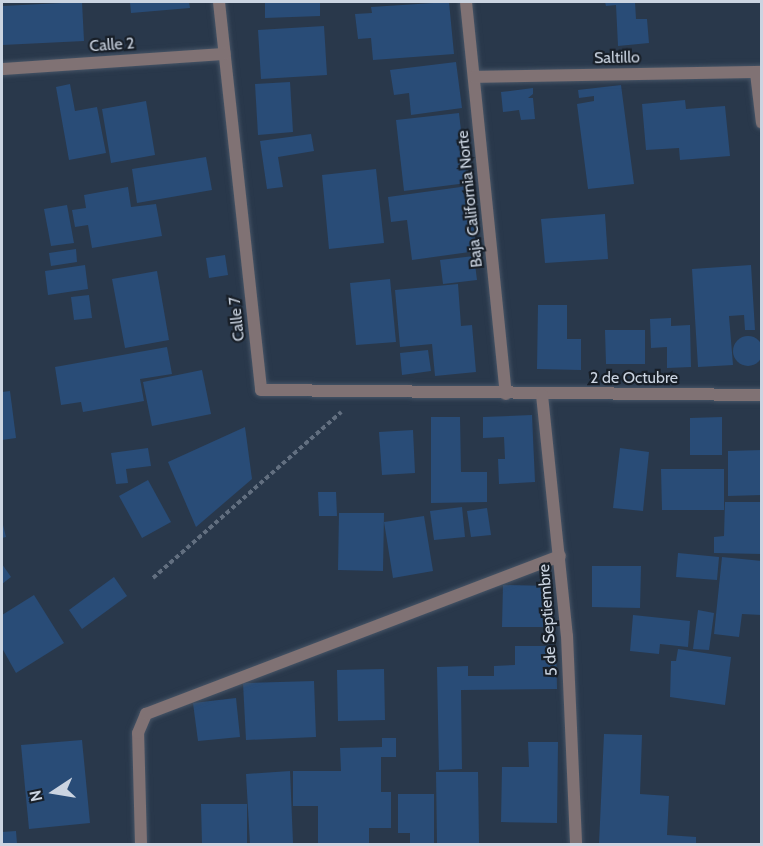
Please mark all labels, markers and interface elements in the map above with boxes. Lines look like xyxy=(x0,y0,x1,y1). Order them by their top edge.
street label: Calle 2 xyxy=(89,34,135,56)
street label: Saltillo xyxy=(594,48,640,68)
street label: Baja California Norte xyxy=(453,130,487,268)
street label: Calle 7 xyxy=(225,296,249,342)
street label: 2 de Octubre xyxy=(590,368,678,388)
street label: 5 de Septiembre xyxy=(535,563,561,677)
north arrow xyxy=(24,762,84,822)
text: N xyxy=(25,788,46,803)

